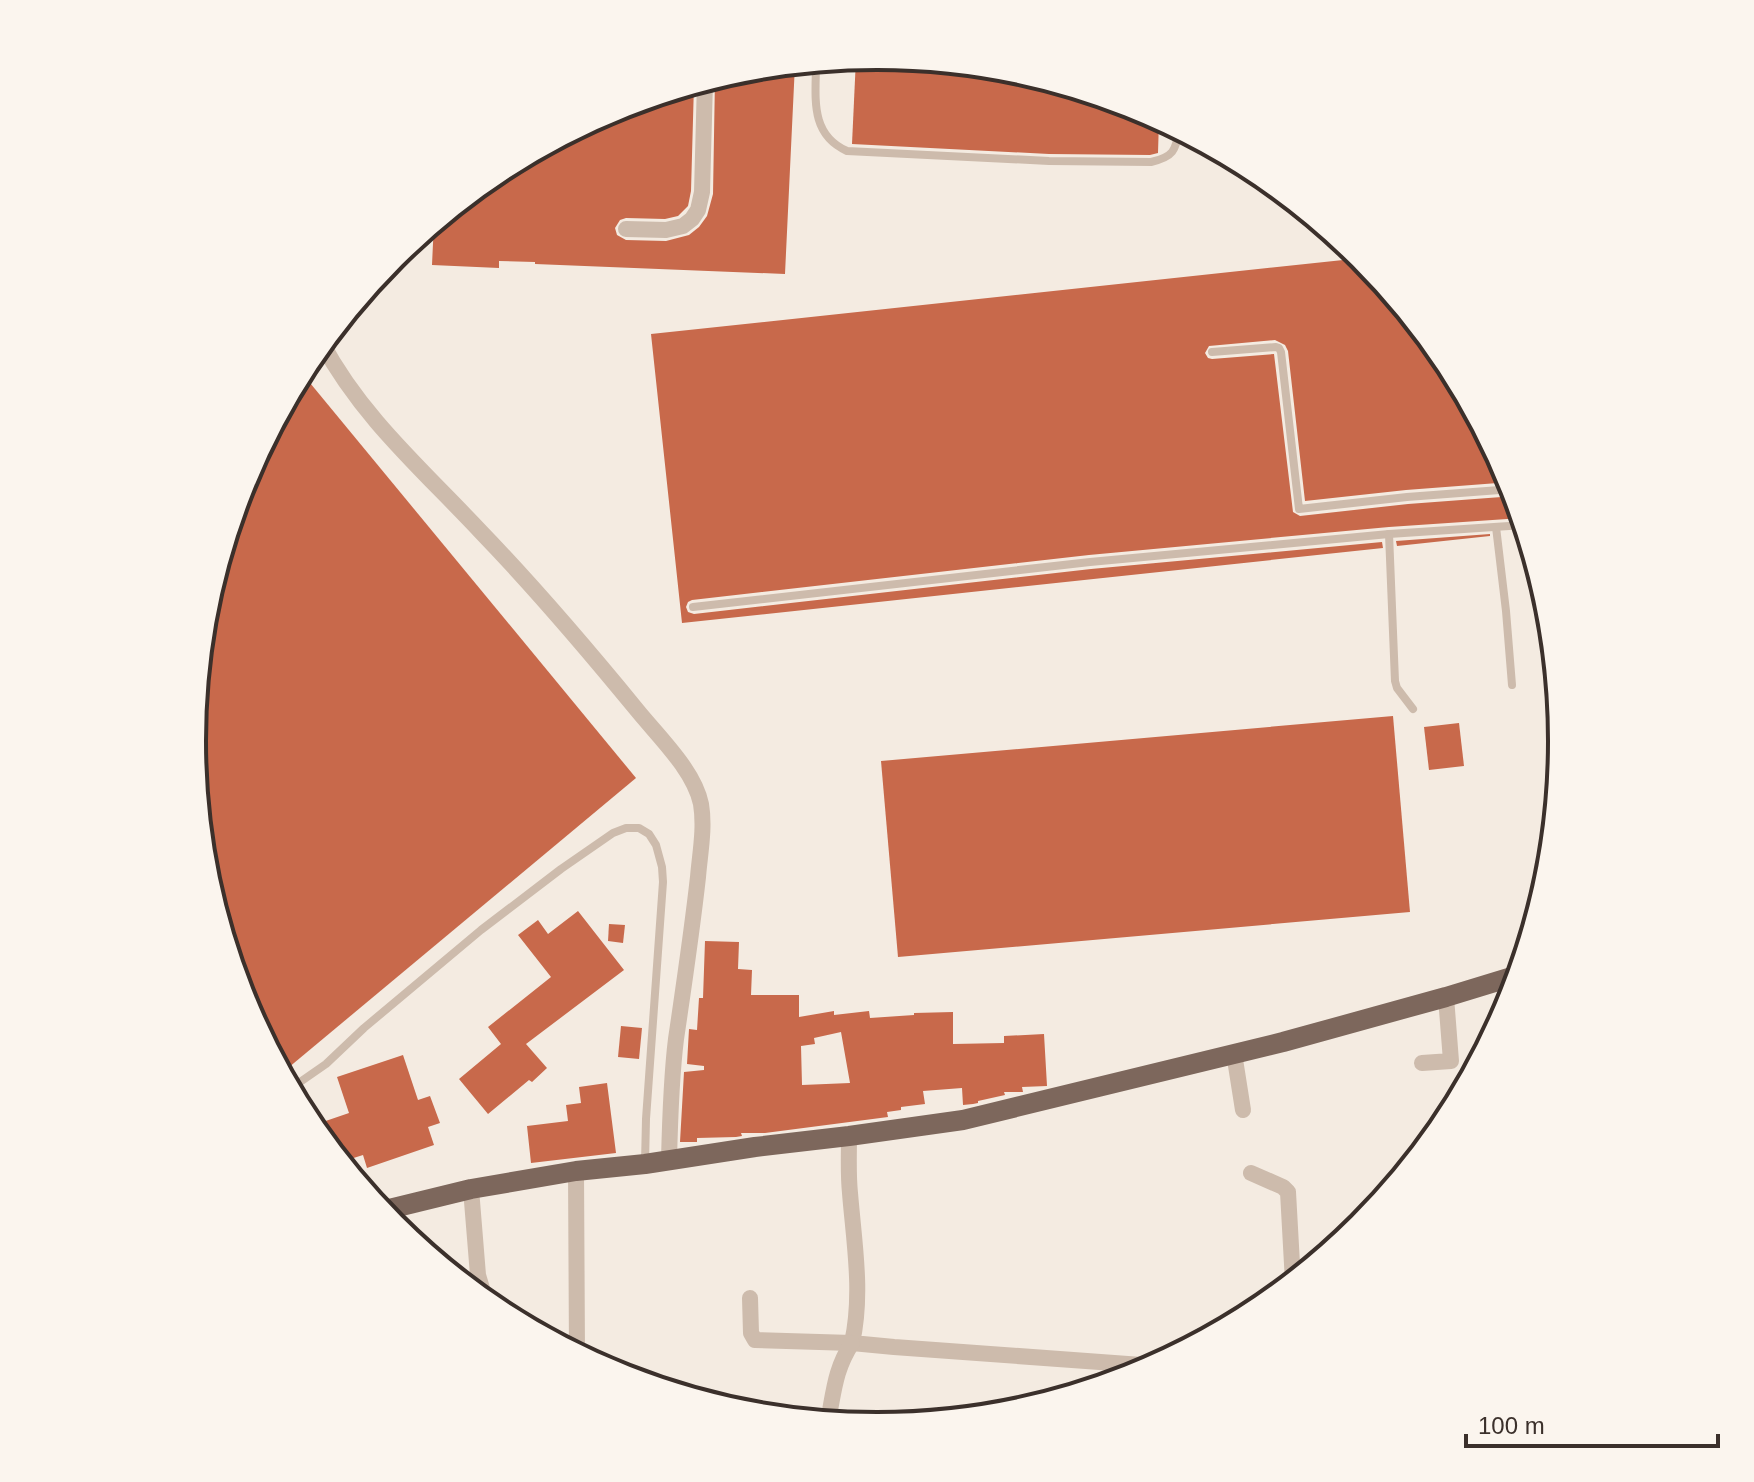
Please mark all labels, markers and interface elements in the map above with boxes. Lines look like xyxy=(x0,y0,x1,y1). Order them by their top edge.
scale bar xyxy=(1466,1398,1718,1448)
text: 100 m xyxy=(1478,1412,1545,1439)

